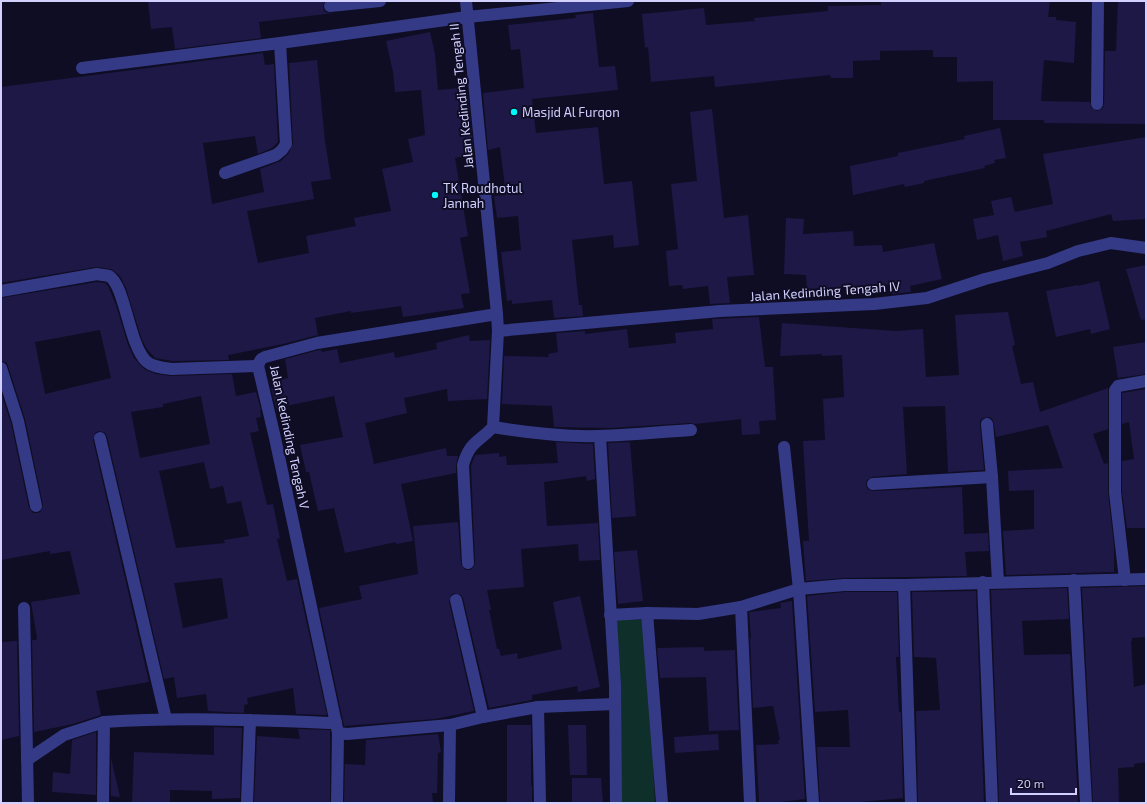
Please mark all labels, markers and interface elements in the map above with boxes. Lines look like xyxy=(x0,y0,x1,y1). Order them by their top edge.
street label: Jalan Kedinding Tengah II xyxy=(445,23,477,169)
place label: Masjid Al Furqon xyxy=(522,104,620,120)
marker: Masjid Al Furqon xyxy=(509,107,519,117)
place label: TK Roudhotul Jannah xyxy=(443,180,523,211)
marker: TK Roudhotul Jannah xyxy=(430,190,440,200)
street label: Jalan Kedinding Tengah IV xyxy=(749,278,901,304)
street label: Jalan Kedinding Tengah V xyxy=(267,364,313,511)
scale bar xyxy=(1011,770,1076,796)
text: 20 m xyxy=(1017,776,1044,790)

